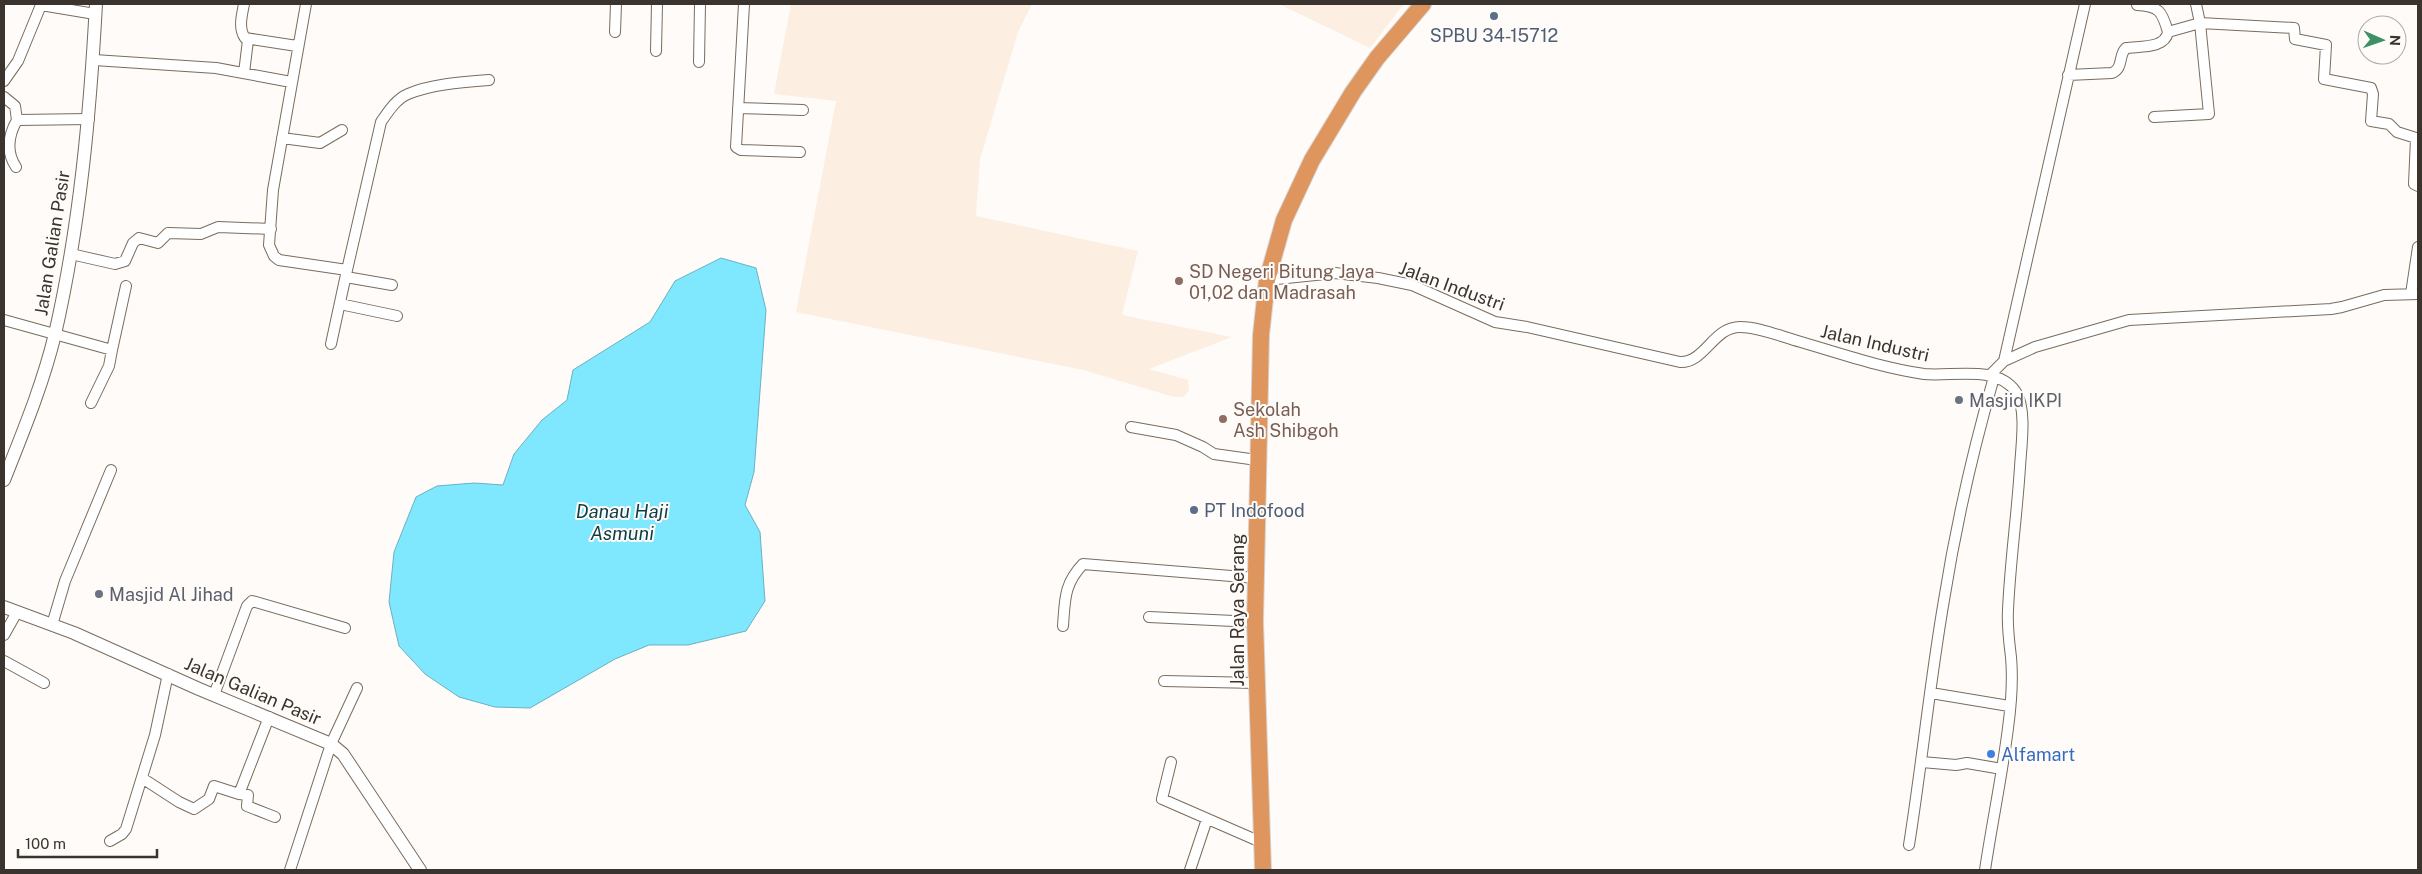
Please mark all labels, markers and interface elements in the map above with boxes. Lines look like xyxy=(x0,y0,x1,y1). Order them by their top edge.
marker: SPBU 34-15712 xyxy=(1488,10,1500,22)
north arrow xyxy=(2357,15,2407,65)
place label: SPBU 34-15712 xyxy=(1430,25,1558,46)
text: N xyxy=(2387,35,2403,46)
street label: Jalan Galian Pasir xyxy=(30,169,74,317)
street label: Jalan Industri xyxy=(1396,257,1508,315)
place label: SD Negeri Bitung Jaya 01,02 dan Madrasah xyxy=(1189,261,1374,303)
marker: SD Negeri Bitung Jaya 01,02 dan Madrasah xyxy=(1173,275,1185,287)
street label: Jalan Industri xyxy=(1819,320,1931,366)
place label: Masjid IKPI xyxy=(1969,390,2062,411)
marker: Masjid IKPI xyxy=(1953,394,1965,406)
place label: Sekolah Ash Shibgoh xyxy=(1233,399,1339,441)
marker: Sekolah Ash Shibgoh xyxy=(1217,413,1229,425)
water label: Danau Haji Asmuni xyxy=(576,500,669,544)
place label: PT Indofood xyxy=(1204,500,1305,521)
marker: PT Indofood xyxy=(1188,504,1200,516)
street label: Jalan Raya Serang xyxy=(1227,534,1248,686)
place label: Masjid Al Jihad xyxy=(109,584,233,605)
marker: Masjid Al Jihad xyxy=(93,588,105,600)
street label: Jalan Galian Pasir xyxy=(181,653,325,729)
place label: Alfamart xyxy=(2001,744,2075,765)
marker: Alfamart xyxy=(1985,748,1997,760)
scale bar xyxy=(18,826,156,858)
text: 100 m xyxy=(25,835,66,852)

